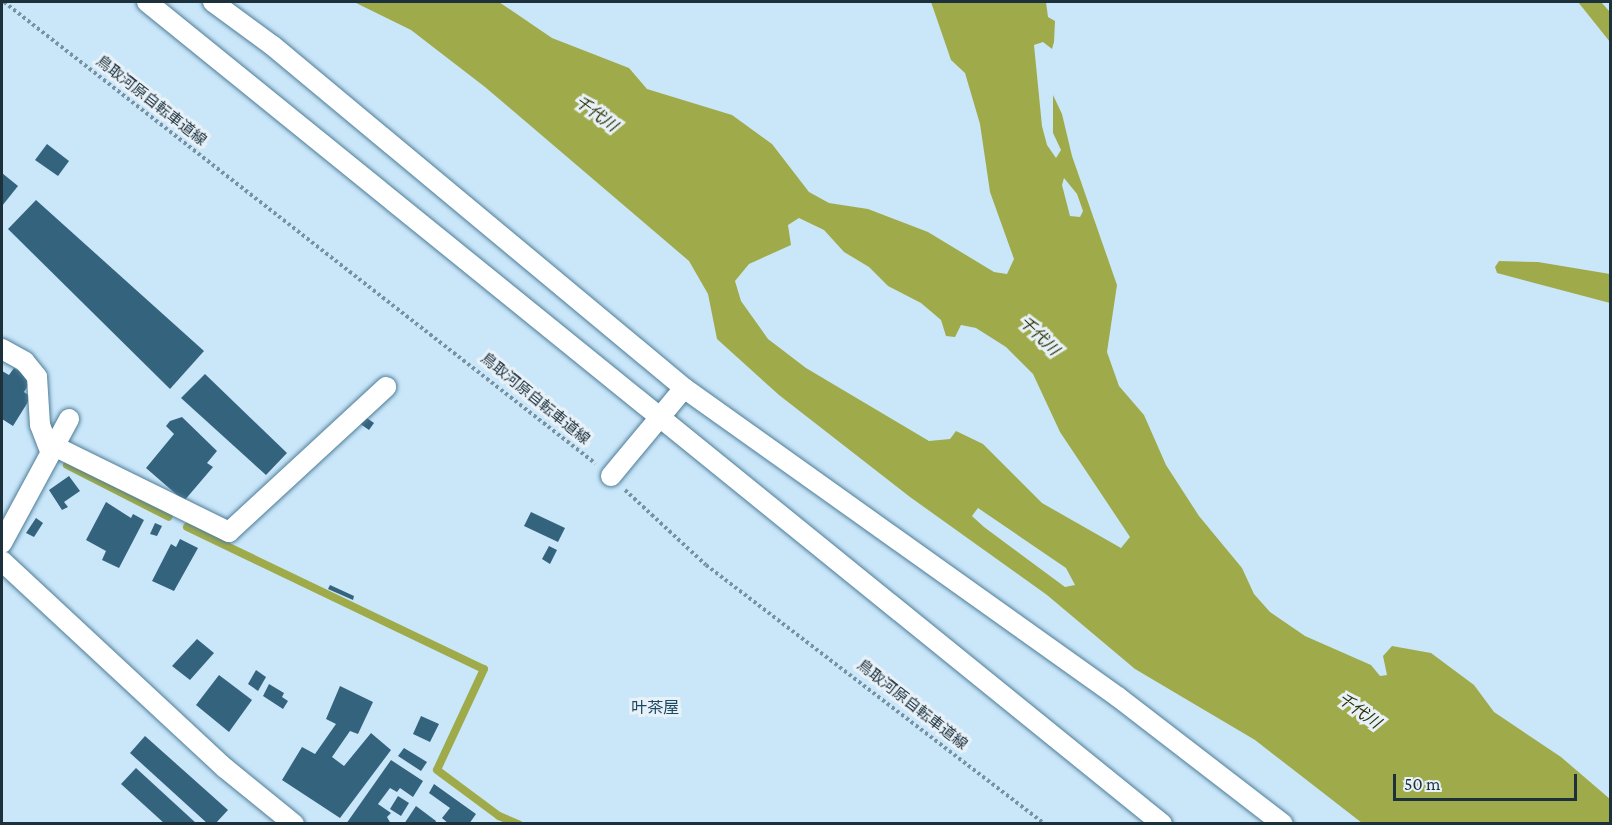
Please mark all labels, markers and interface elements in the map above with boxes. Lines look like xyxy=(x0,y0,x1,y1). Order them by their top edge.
street label: 鳥取河原自転車道線 xyxy=(92,52,210,150)
water label: 千代川 xyxy=(571,92,621,136)
water label: 千代川 xyxy=(1015,312,1063,360)
street label: 鳥取河原自転車道線 xyxy=(477,350,593,448)
street label: 鳥取河原自転車道線 xyxy=(853,656,971,754)
water label: 千代川 xyxy=(1334,689,1384,733)
district label: 叶茶屋 xyxy=(631,698,679,718)
scale bar xyxy=(1396,762,1580,800)
text: 50 m xyxy=(1404,774,1441,794)

